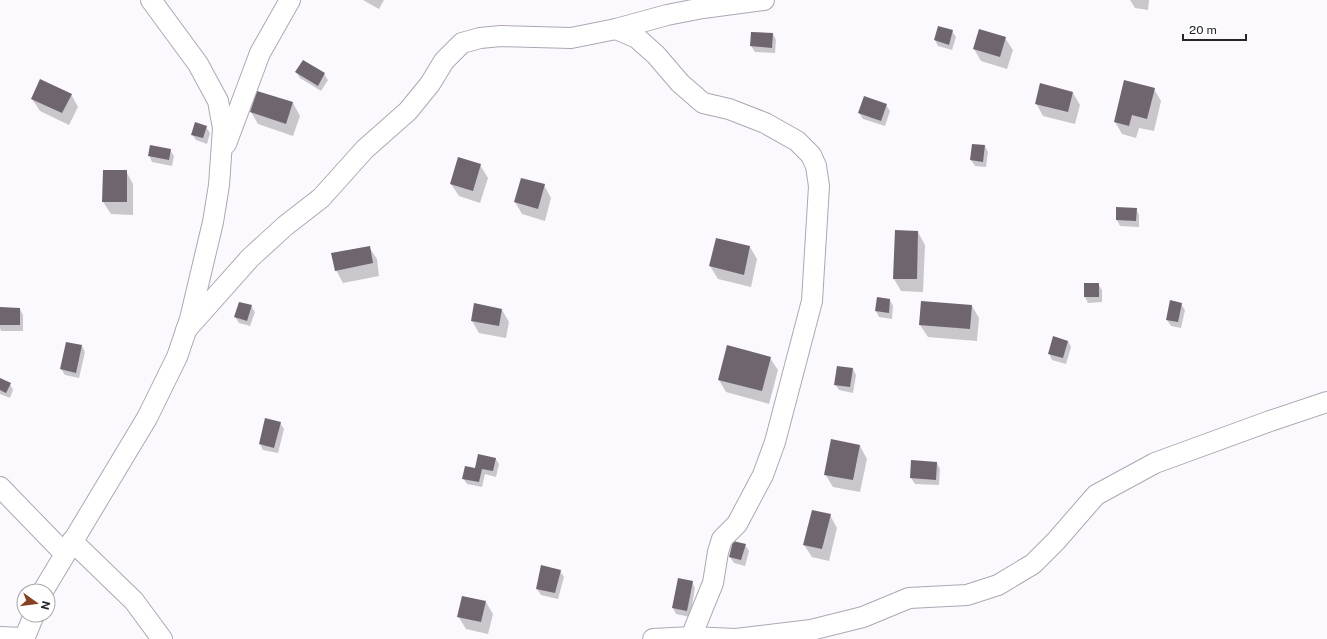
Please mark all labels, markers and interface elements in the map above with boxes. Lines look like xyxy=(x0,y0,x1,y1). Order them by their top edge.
scale bar xyxy=(1183,16,1246,42)
text: 20 m xyxy=(1189,23,1217,37)
north arrow xyxy=(16,583,56,623)
text: N xyxy=(39,600,53,611)

